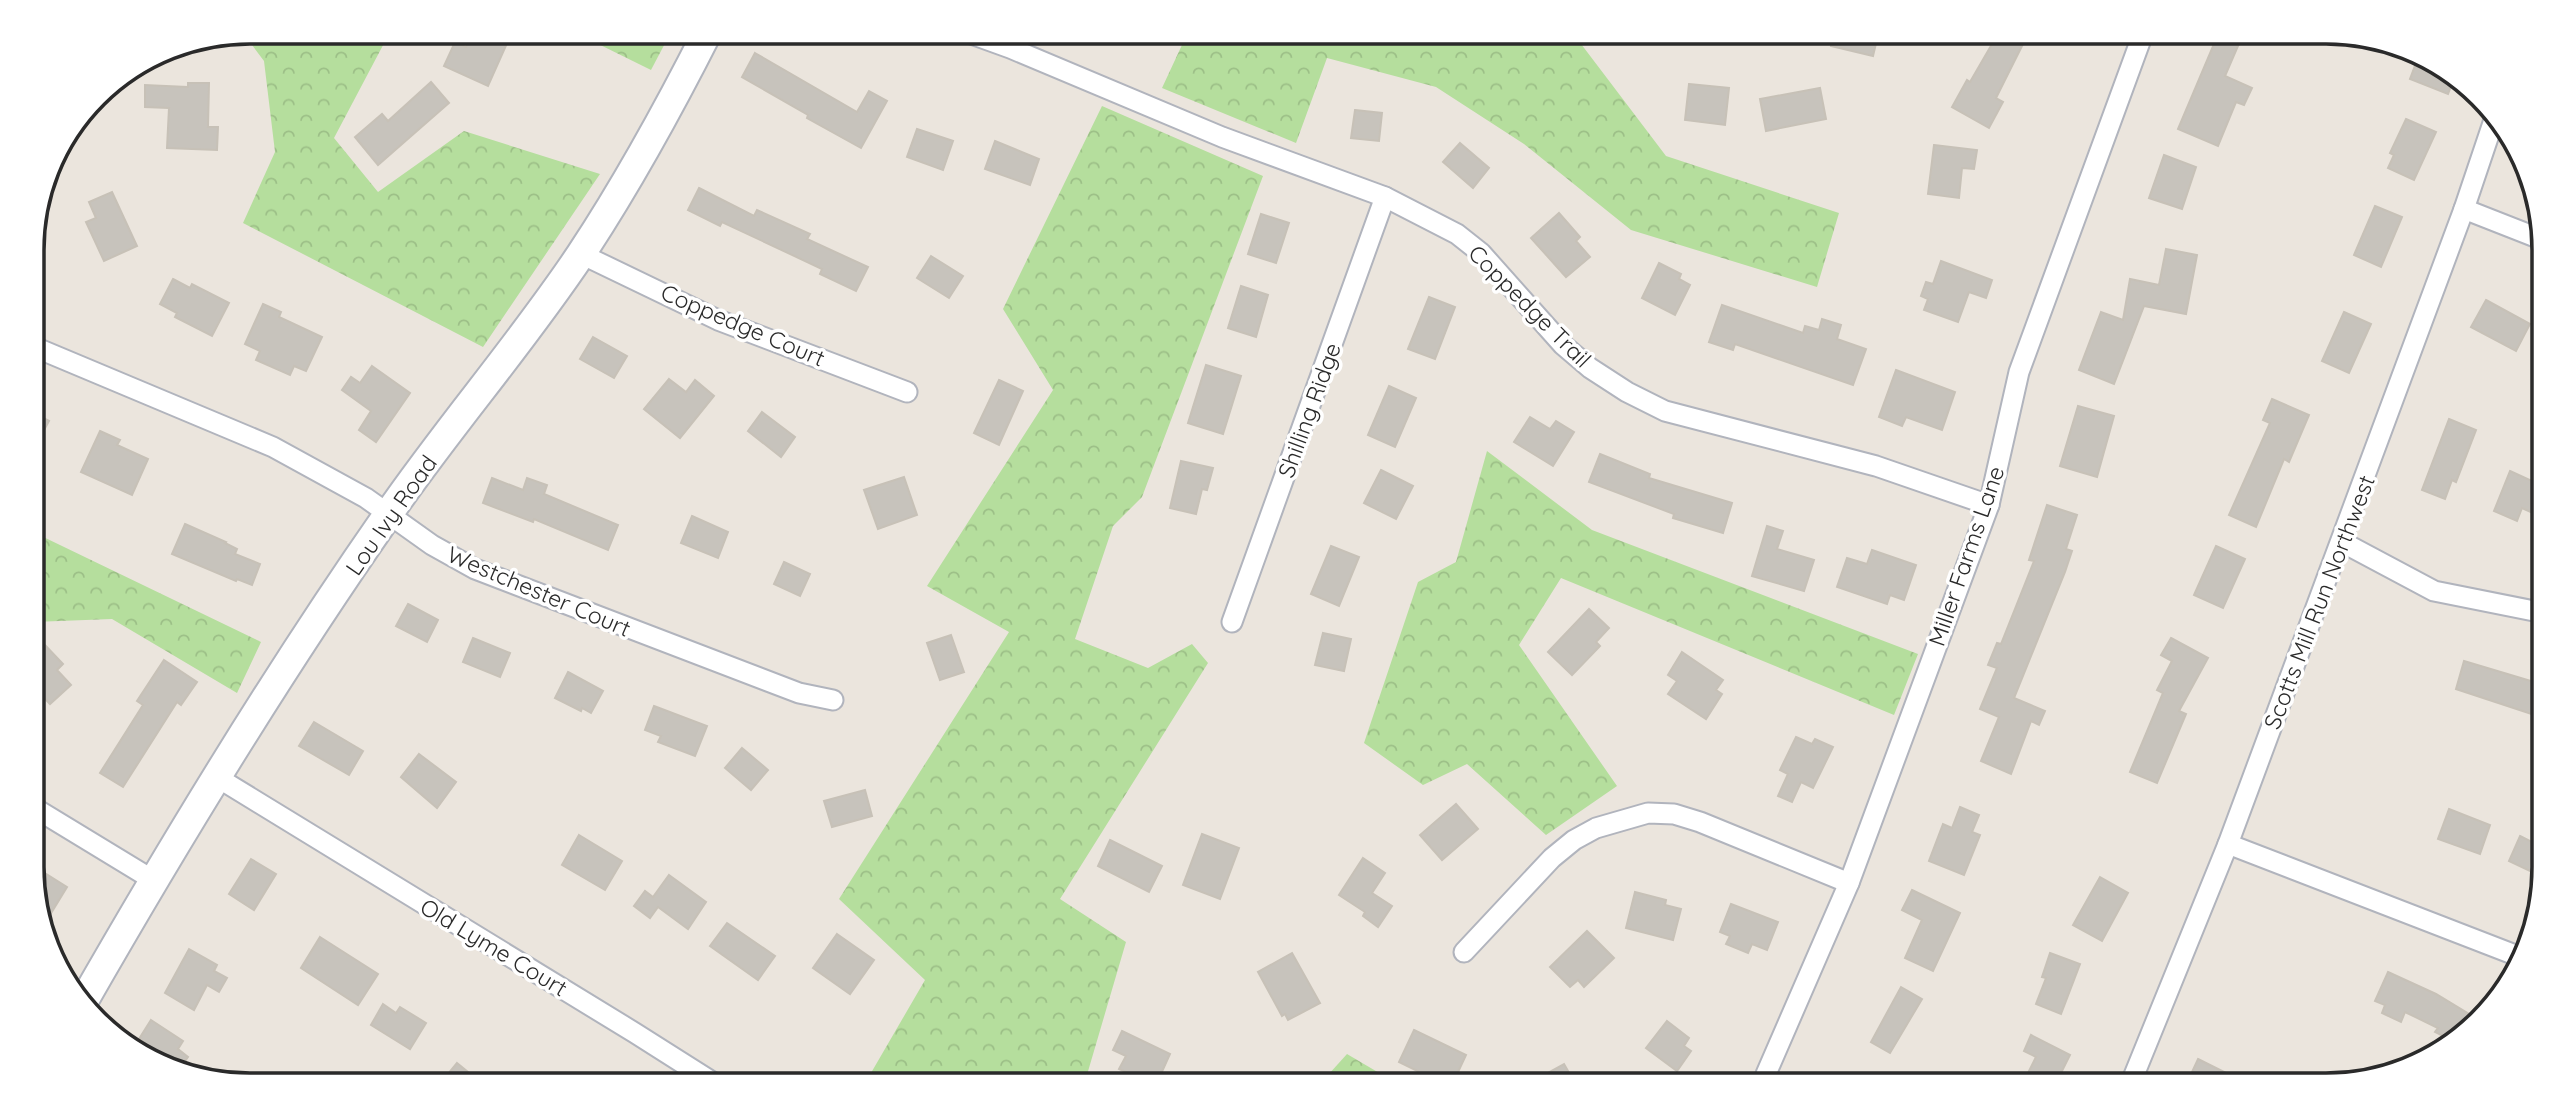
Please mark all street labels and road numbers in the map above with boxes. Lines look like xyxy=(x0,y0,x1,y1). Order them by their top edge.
street label: Coppedge Trail xyxy=(1462,238,1598,374)
street label: Coppedge Court xyxy=(657,277,830,373)
street label: Shilling Ridge xyxy=(1271,339,1347,481)
street label: Lou Ivy Road xyxy=(339,449,443,581)
street label: Miller Farms Lane xyxy=(1922,462,2010,650)
street label: Scotts Mill Run Northwest xyxy=(2257,471,2381,733)
street label: Westchester Court xyxy=(443,539,635,643)
street label: Old Lyme Court xyxy=(415,892,573,1002)

